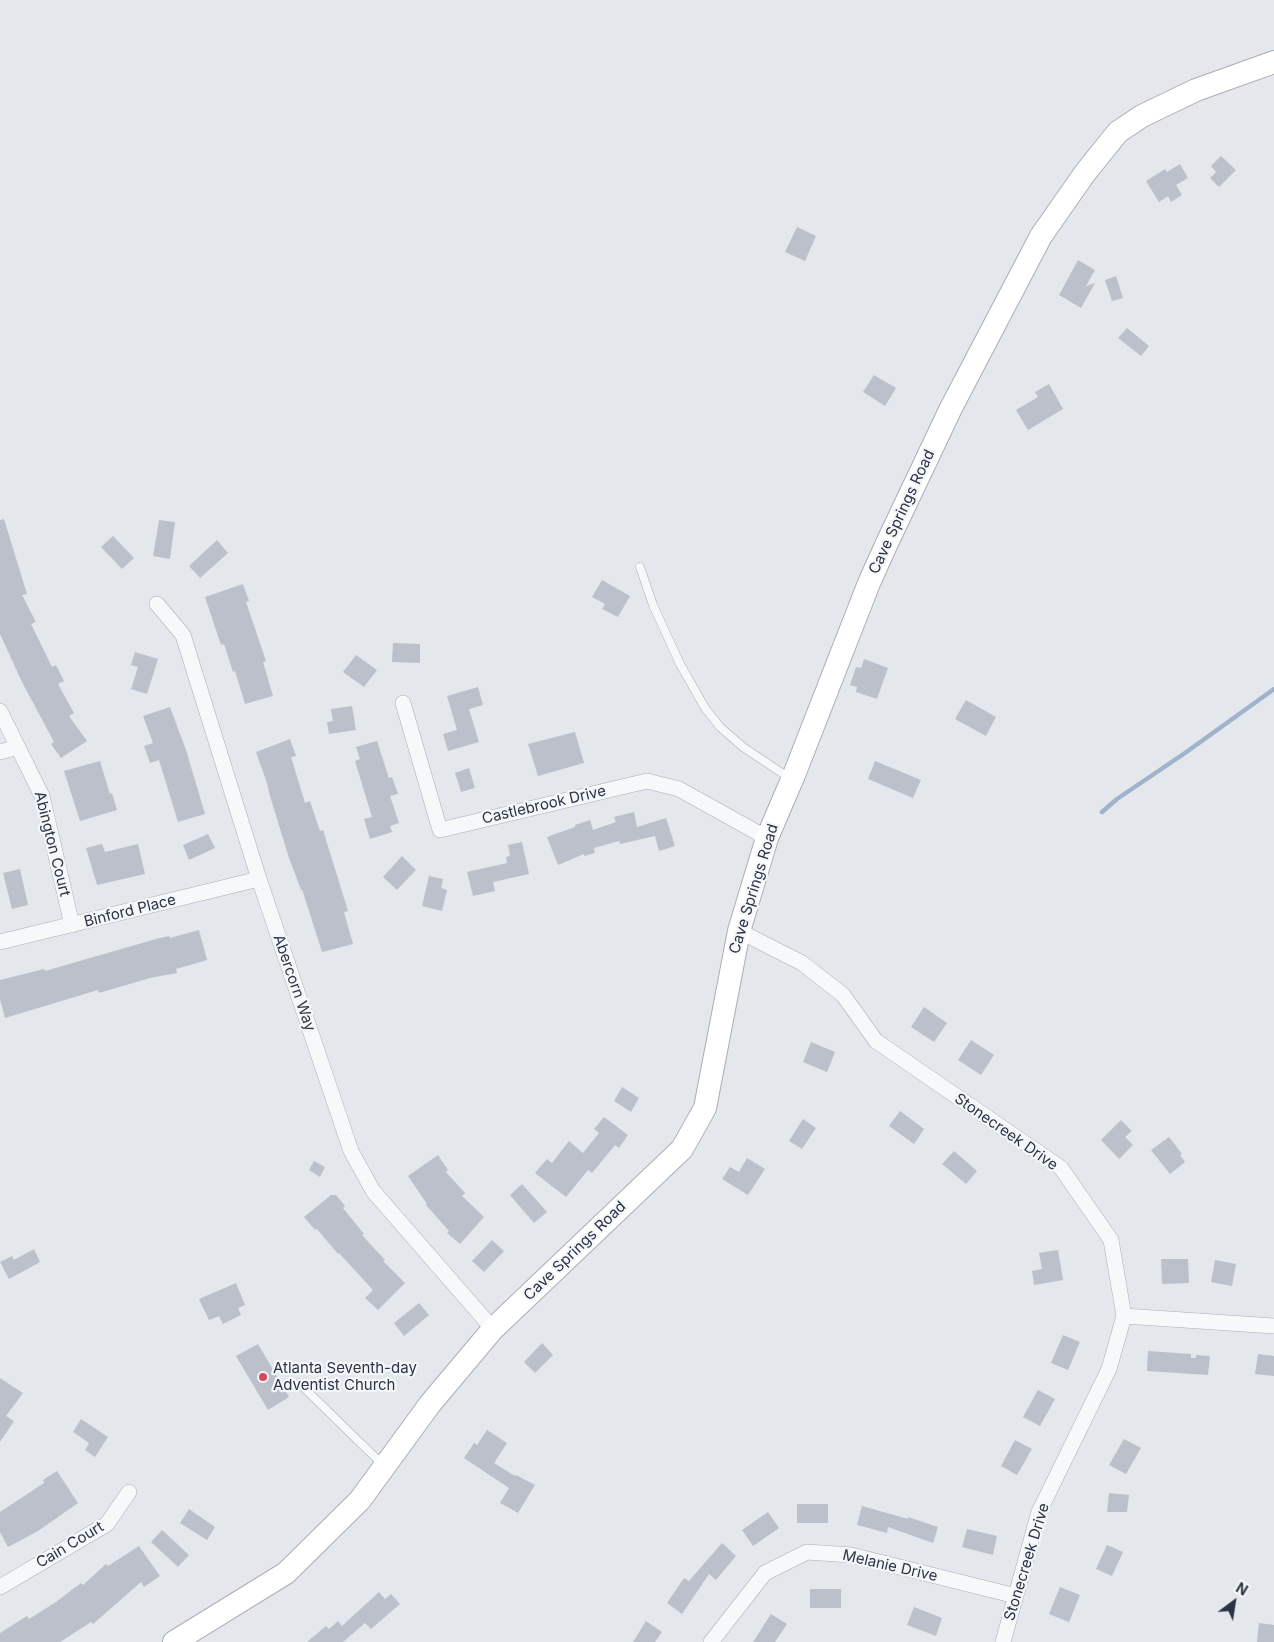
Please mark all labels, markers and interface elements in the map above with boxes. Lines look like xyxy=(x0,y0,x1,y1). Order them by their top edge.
street label: Cave Springs Road xyxy=(865,447,939,577)
street label: Castlebrook Drive xyxy=(480,782,608,828)
street label: Abington Court xyxy=(30,790,74,898)
street label: Cave Springs Road xyxy=(726,822,782,956)
street label: Binford Place xyxy=(82,891,178,931)
street label: Abercorn Way xyxy=(269,932,319,1034)
street label: Stonecreek Drive xyxy=(951,1090,1061,1174)
street label: Cave Springs Road xyxy=(520,1198,630,1304)
place label: Atlanta Seventh-day Adventist Church xyxy=(273,1359,417,1394)
marker: Atlanta Seventh-day Adventist Church xyxy=(257,1371,269,1383)
street label: Stonecreek Drive xyxy=(1001,1501,1053,1623)
street label: Cain Court xyxy=(33,1518,107,1572)
street label: Melanie Drive xyxy=(841,1546,939,1586)
north arrow xyxy=(1209,1577,1259,1627)
text: N xyxy=(1233,1579,1251,1599)

